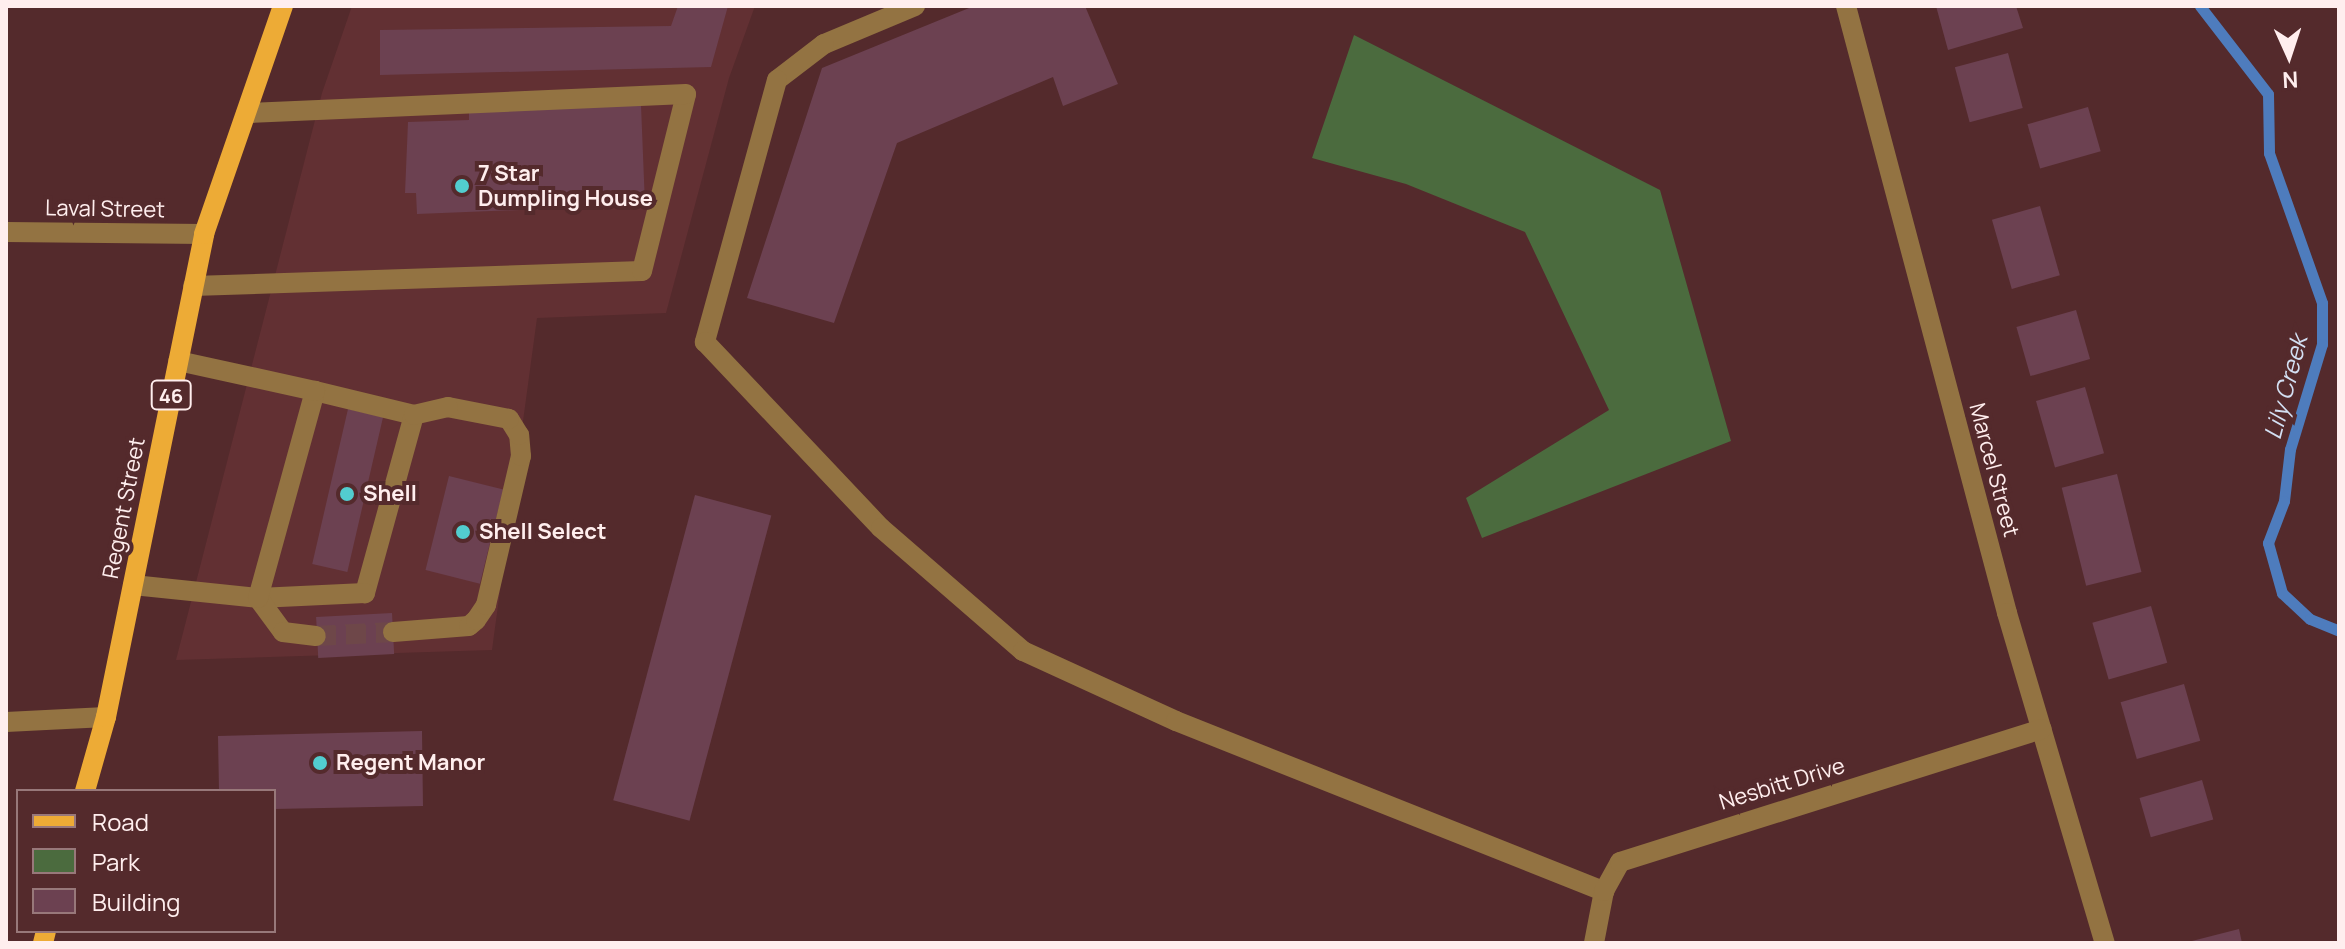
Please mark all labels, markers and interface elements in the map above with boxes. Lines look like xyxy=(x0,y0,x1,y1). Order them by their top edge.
north arrow xyxy=(2249,16,2329,96)
text: N xyxy=(2282,65,2299,95)
place label: 7 Star Dumpling House xyxy=(478,160,653,212)
marker: 7 Star Dumpling House xyxy=(453,177,471,195)
street label: Laval Street xyxy=(45,195,165,223)
water label: Lily Creek xyxy=(2257,332,2313,442)
road number: 46 xyxy=(149,379,193,411)
street label: Marcel Street xyxy=(1963,400,2025,540)
street label: Regent Street xyxy=(97,435,151,581)
place label: Shell xyxy=(363,481,417,507)
marker: Shell xyxy=(338,485,356,503)
place label: Shell Select xyxy=(479,519,607,545)
marker: Shell Select xyxy=(454,523,472,541)
place label: Regent Manor xyxy=(336,750,485,776)
street label: Nesbitt Drive xyxy=(1716,752,1848,816)
marker: Regent Manor xyxy=(311,754,329,772)
legend xyxy=(16,789,276,933)
text: Road xyxy=(92,805,149,838)
text: Park xyxy=(92,845,140,878)
text: Building xyxy=(92,885,180,918)

